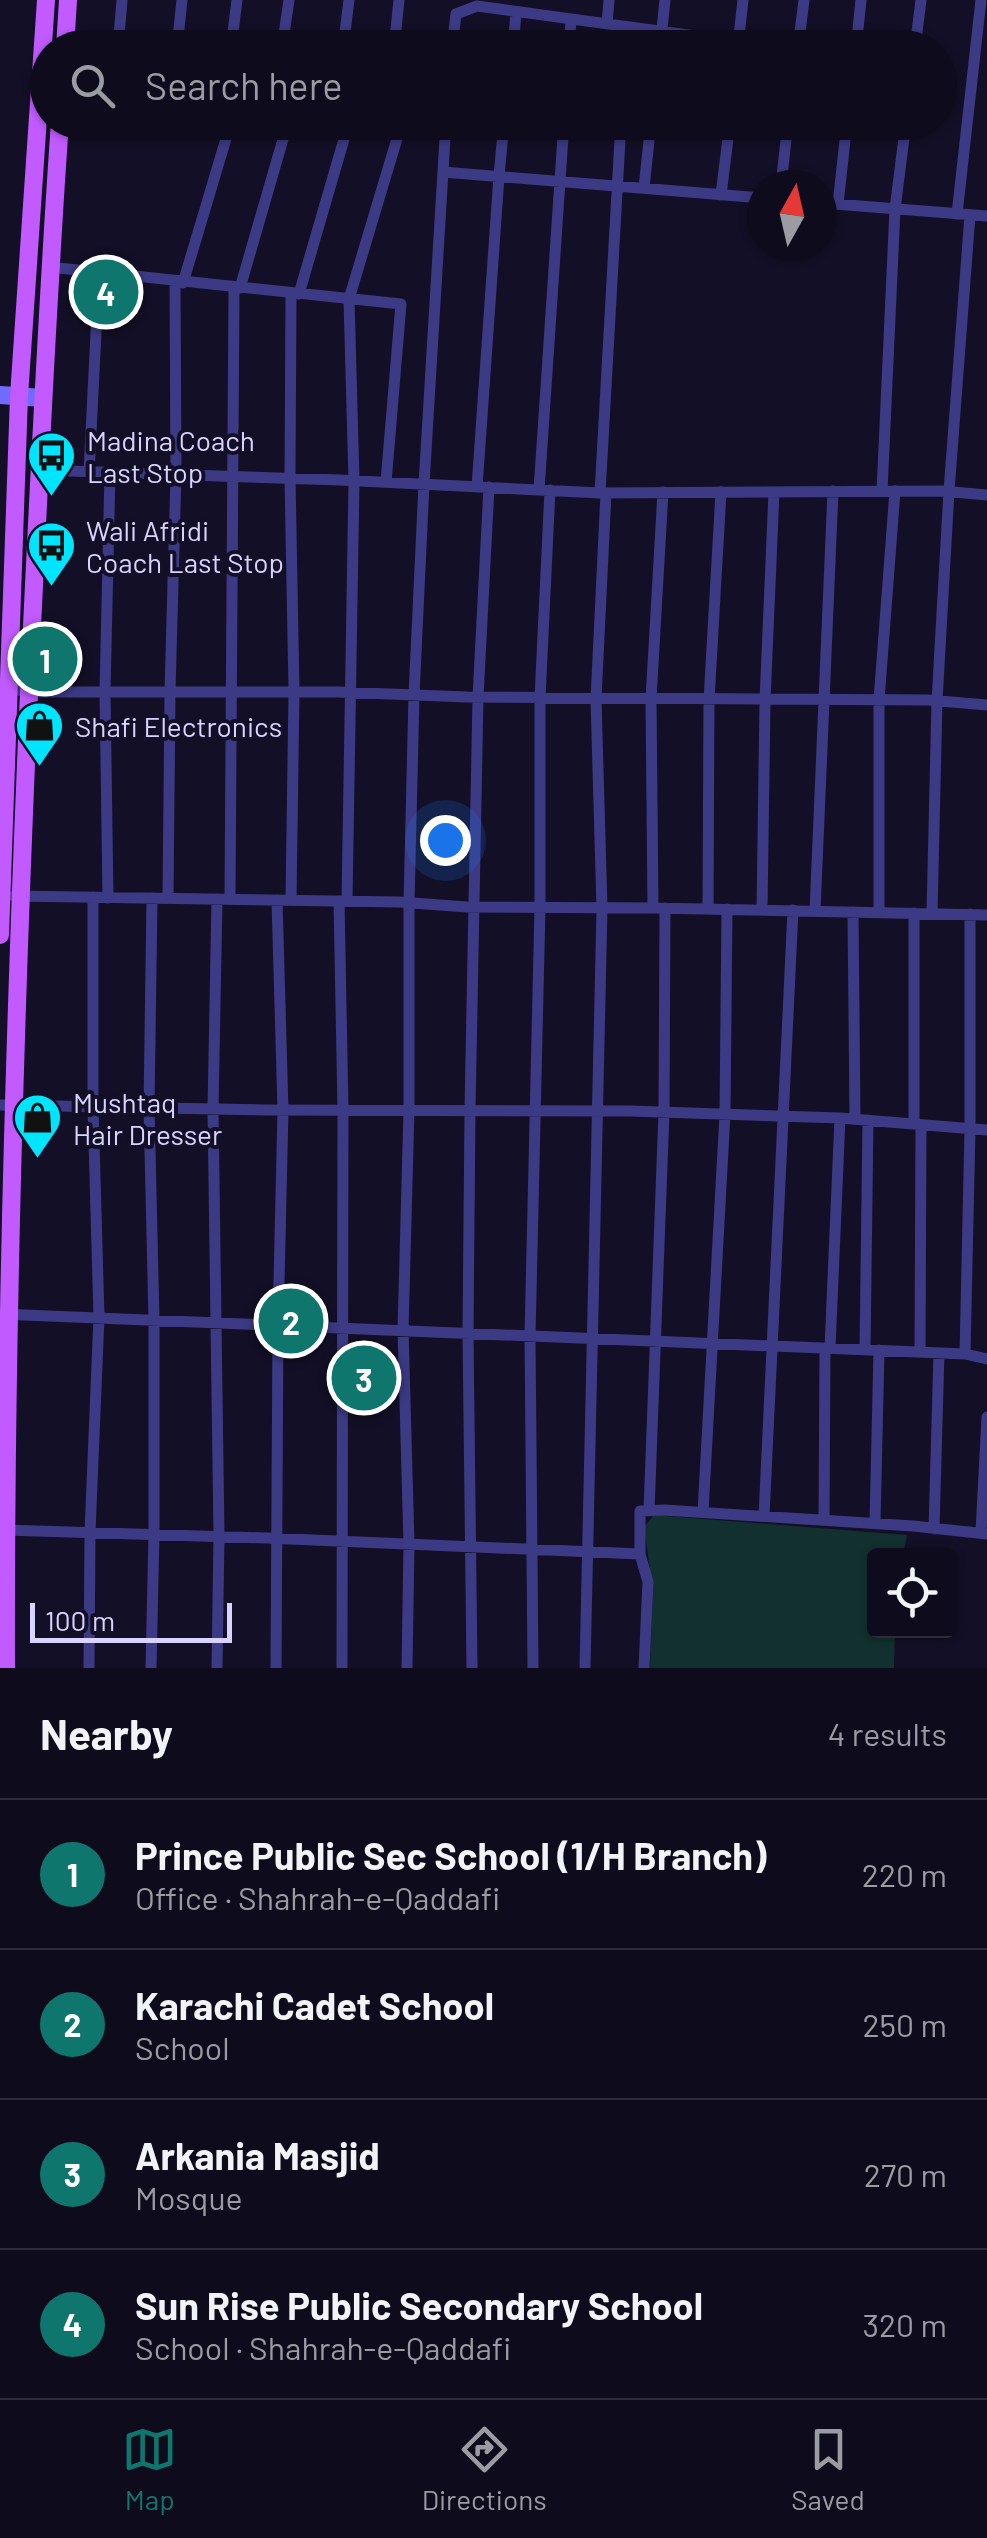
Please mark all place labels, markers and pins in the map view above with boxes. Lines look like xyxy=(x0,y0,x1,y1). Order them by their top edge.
pin: 4 xyxy=(74,254,138,330)
place label: Madina Coach Last Stop xyxy=(87,423,255,489)
bus stop icon: Madina Coach Last Stop xyxy=(26,430,78,498)
place label: Wali Afridi Coach Last Stop xyxy=(86,513,284,579)
bus stop icon: Wali Afridi Coach Last Stop xyxy=(25,520,77,588)
pin: 1 xyxy=(12,622,78,696)
shop icon: Shafi Electronics xyxy=(14,700,66,768)
place label: Shafi Electronics xyxy=(75,709,282,743)
place label: Mushtaq Hair Dresser xyxy=(73,1085,222,1151)
shop icon: Mushtaq Hair Dresser xyxy=(12,1092,64,1160)
pin: 2 xyxy=(258,1284,324,1358)
pin: 3 xyxy=(332,1340,396,1416)

